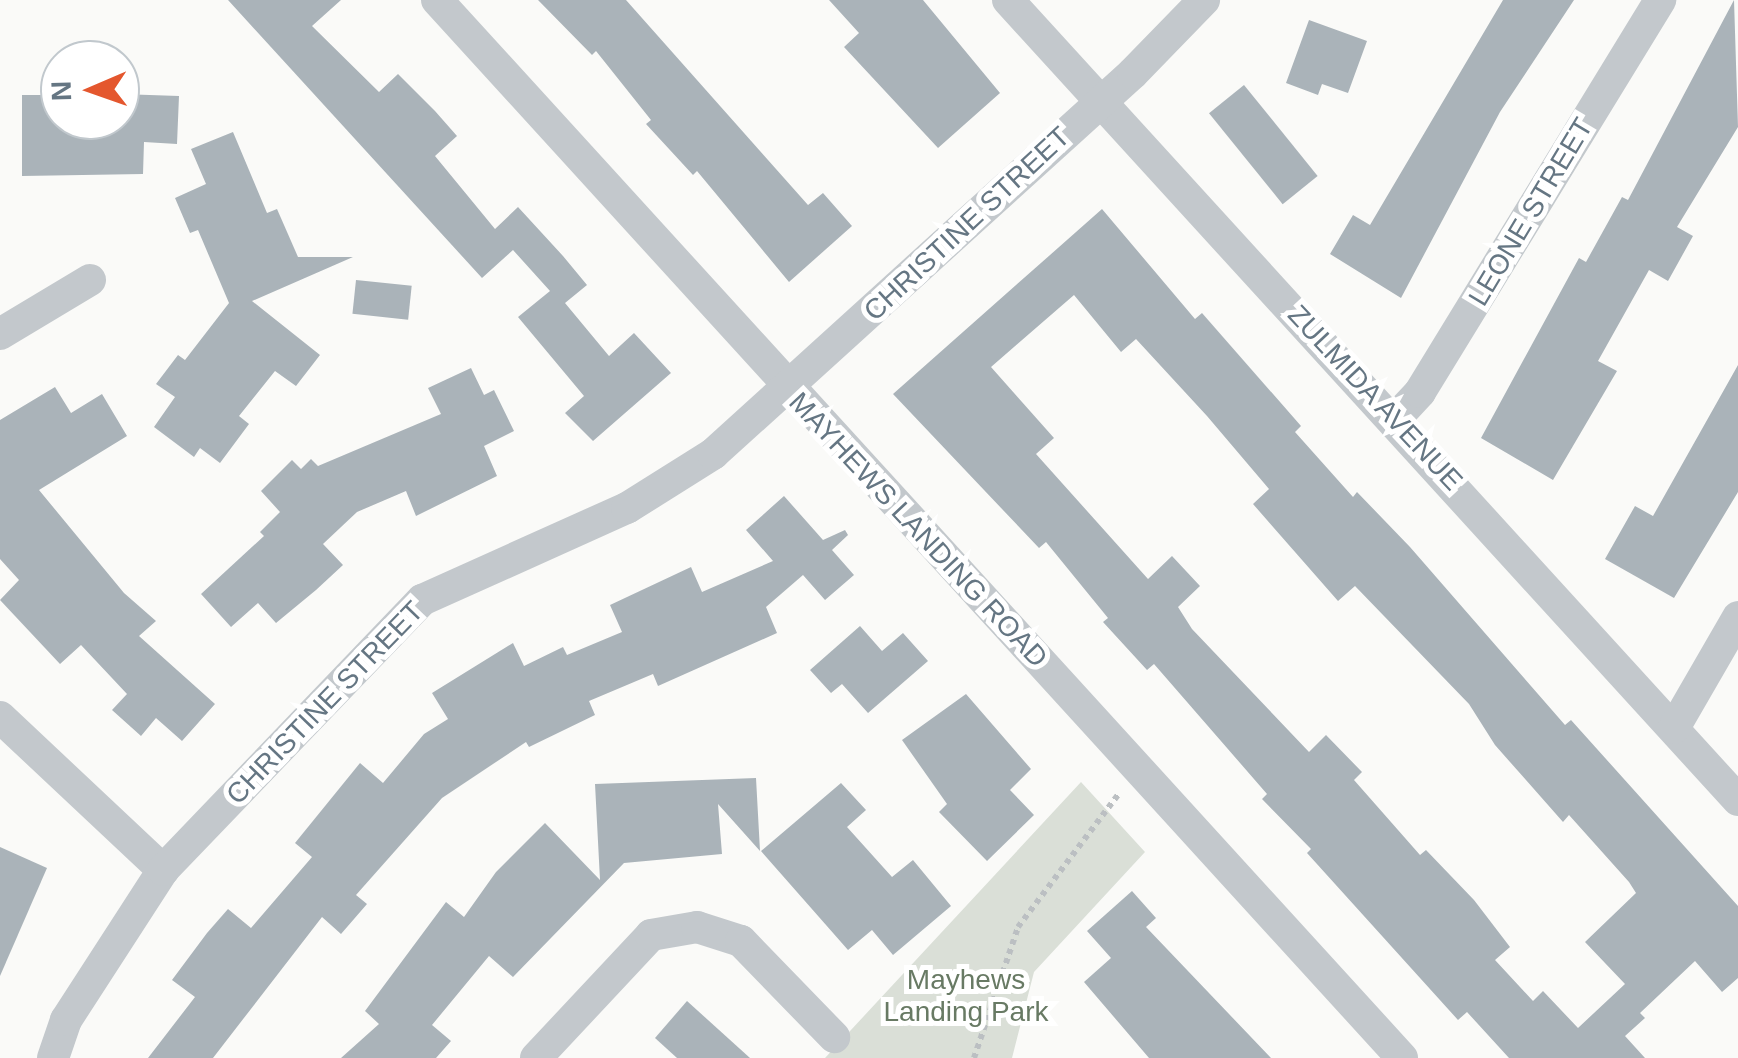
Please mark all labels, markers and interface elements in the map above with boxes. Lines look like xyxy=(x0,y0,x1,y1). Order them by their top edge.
north arrow xyxy=(40,40,140,140)
text: N xyxy=(46,80,77,102)
street label: LEONE STREET xyxy=(1462,112,1600,312)
street label: CHRISTINE STREET xyxy=(857,120,1077,328)
street label: ZULMIDA AVENUE xyxy=(1280,297,1470,499)
street label: MAYHEWS LANDING ROAD xyxy=(782,386,1054,674)
street label: CHRISTINE STREET xyxy=(219,595,431,811)
park label: Mayhews Landing Park xyxy=(883,963,1049,1029)

